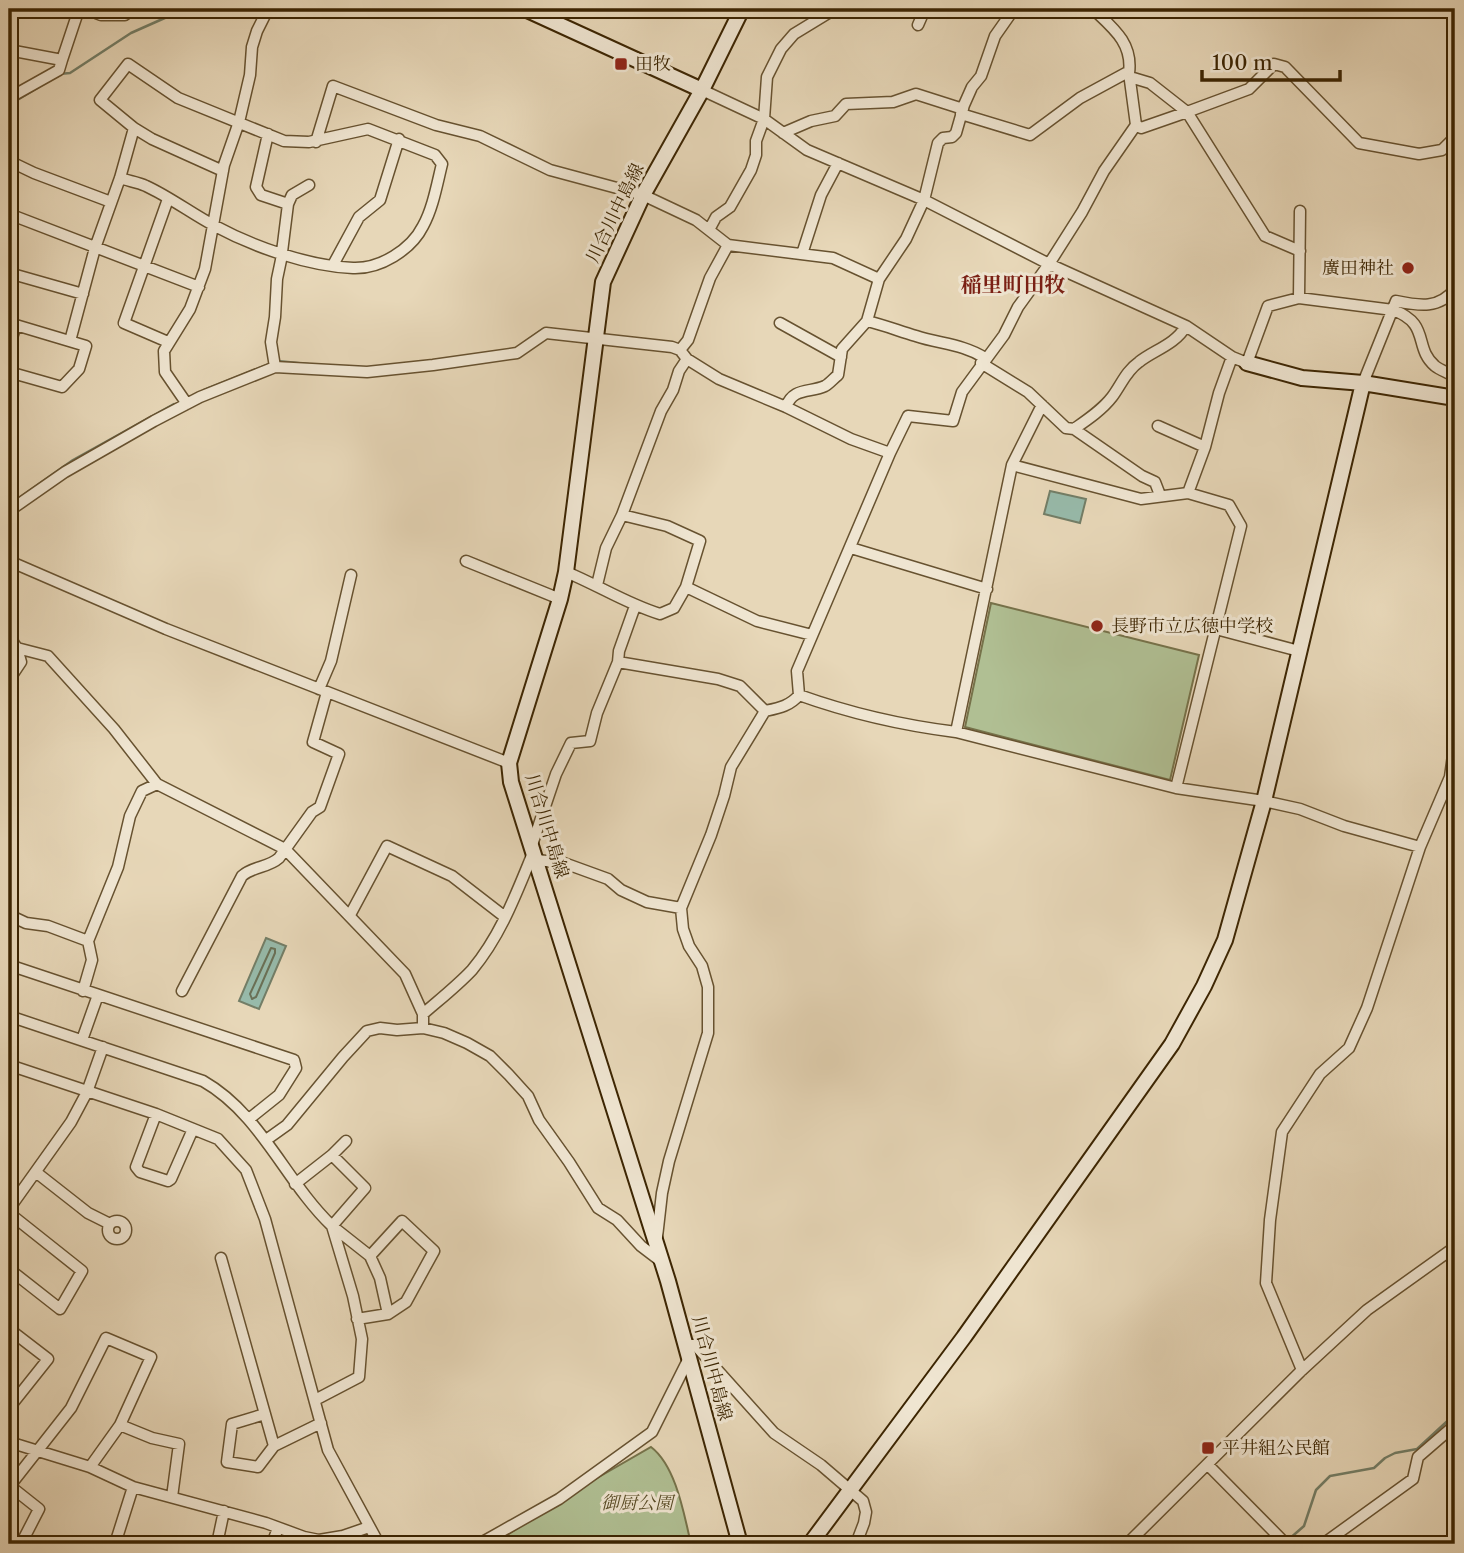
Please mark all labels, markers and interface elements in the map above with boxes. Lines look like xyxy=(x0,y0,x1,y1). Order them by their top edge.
scale bar xyxy=(1202,38,1340,82)
text: 100 m xyxy=(1212,50,1273,75)
place label: 田牧 xyxy=(635,53,671,75)
marker: 田牧 xyxy=(613,56,629,72)
street label: 川合川中島線 xyxy=(581,160,649,266)
place label: 廣田神社 xyxy=(1322,257,1394,279)
marker: 廣田神社 xyxy=(1400,260,1416,276)
district label: 稲里町田牧 xyxy=(961,272,1066,297)
place label: 長野市立広徳中学校 xyxy=(1111,615,1273,637)
marker: 長野市立広徳中学校 xyxy=(1089,618,1105,634)
street label: 川合川中島線 xyxy=(521,771,573,881)
street label: 川合川中島線 xyxy=(687,1313,737,1423)
place label: 平井組公民館 xyxy=(1222,1437,1330,1459)
marker: 平井組公民館 xyxy=(1200,1440,1216,1456)
park label: 御厨公園 xyxy=(601,1492,676,1514)

